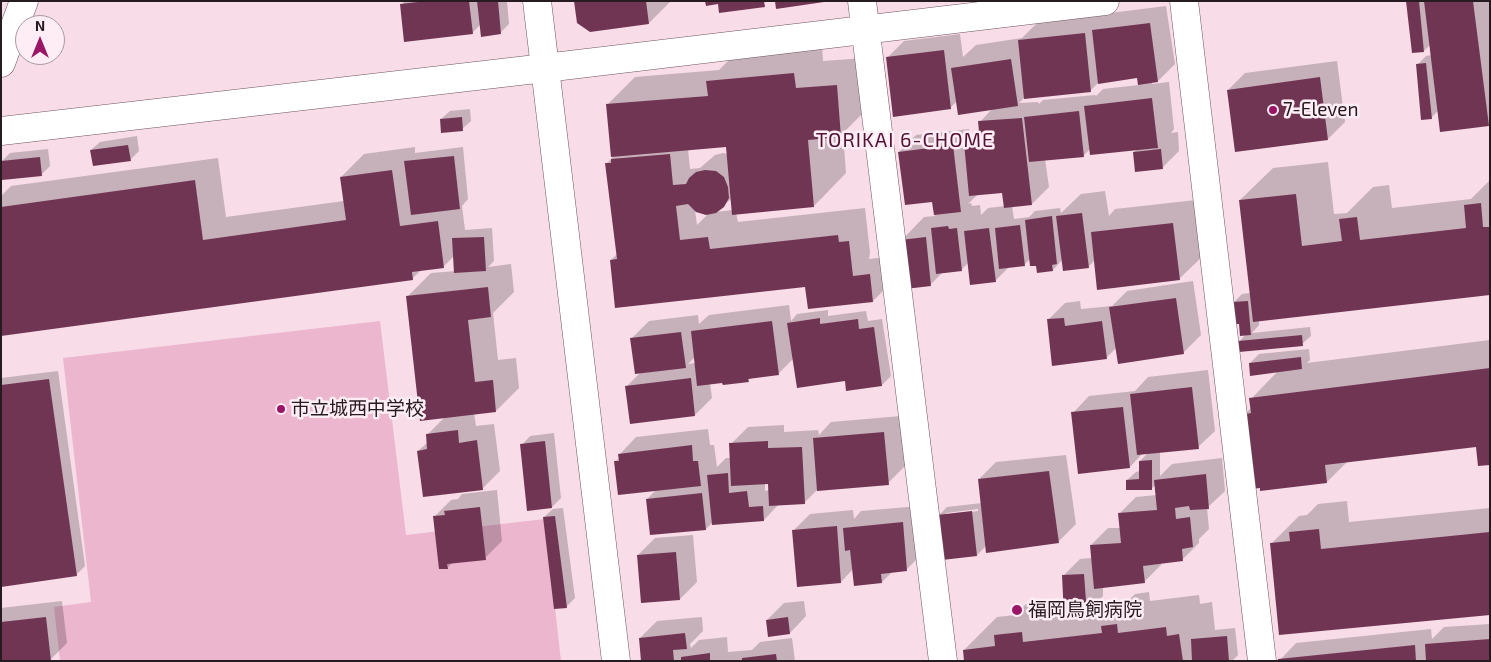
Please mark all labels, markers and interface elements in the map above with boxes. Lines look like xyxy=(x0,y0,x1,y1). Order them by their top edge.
north arrow xyxy=(15,15,65,65)
text: N xyxy=(35,17,45,34)
place label: 7-Eleven xyxy=(1283,99,1358,121)
marker: 7-Eleven xyxy=(1267,104,1279,116)
district label: TORIKAI 6-CHOME xyxy=(814,128,996,152)
place label: 市立城西中学校 xyxy=(291,398,424,420)
marker: 市立城西中学校 xyxy=(275,403,287,415)
place label: 福岡鳥飼病院 xyxy=(1028,599,1142,621)
marker: 福岡鳥飼病院 xyxy=(1010,603,1024,617)

